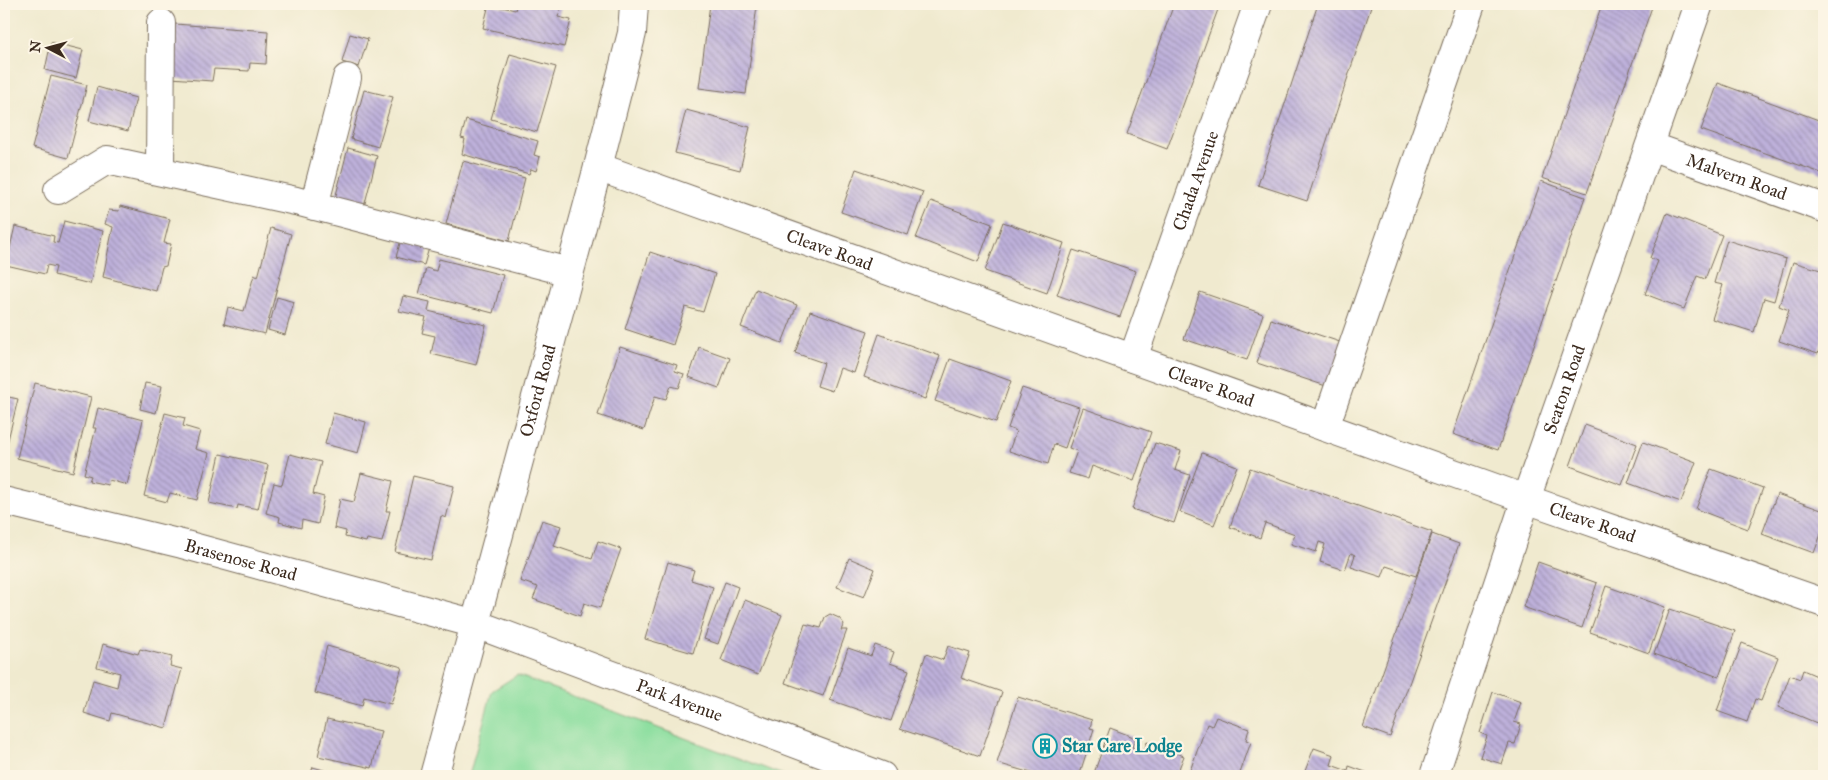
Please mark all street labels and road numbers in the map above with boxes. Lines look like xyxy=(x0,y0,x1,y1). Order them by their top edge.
street label: Chada Avenue xyxy=(1168,128,1223,234)
street label: Malvern Road xyxy=(1683,149,1790,205)
street label: Cleave Road xyxy=(783,224,876,275)
street label: Oxford Road xyxy=(515,342,561,439)
street label: Seaton Road xyxy=(1539,342,1590,437)
street label: Cleave Road xyxy=(1165,361,1257,412)
street label: Cleave Road xyxy=(1546,497,1639,547)
street label: Brasenose Road xyxy=(182,534,299,586)
street label: Park Avenue xyxy=(633,674,726,726)

